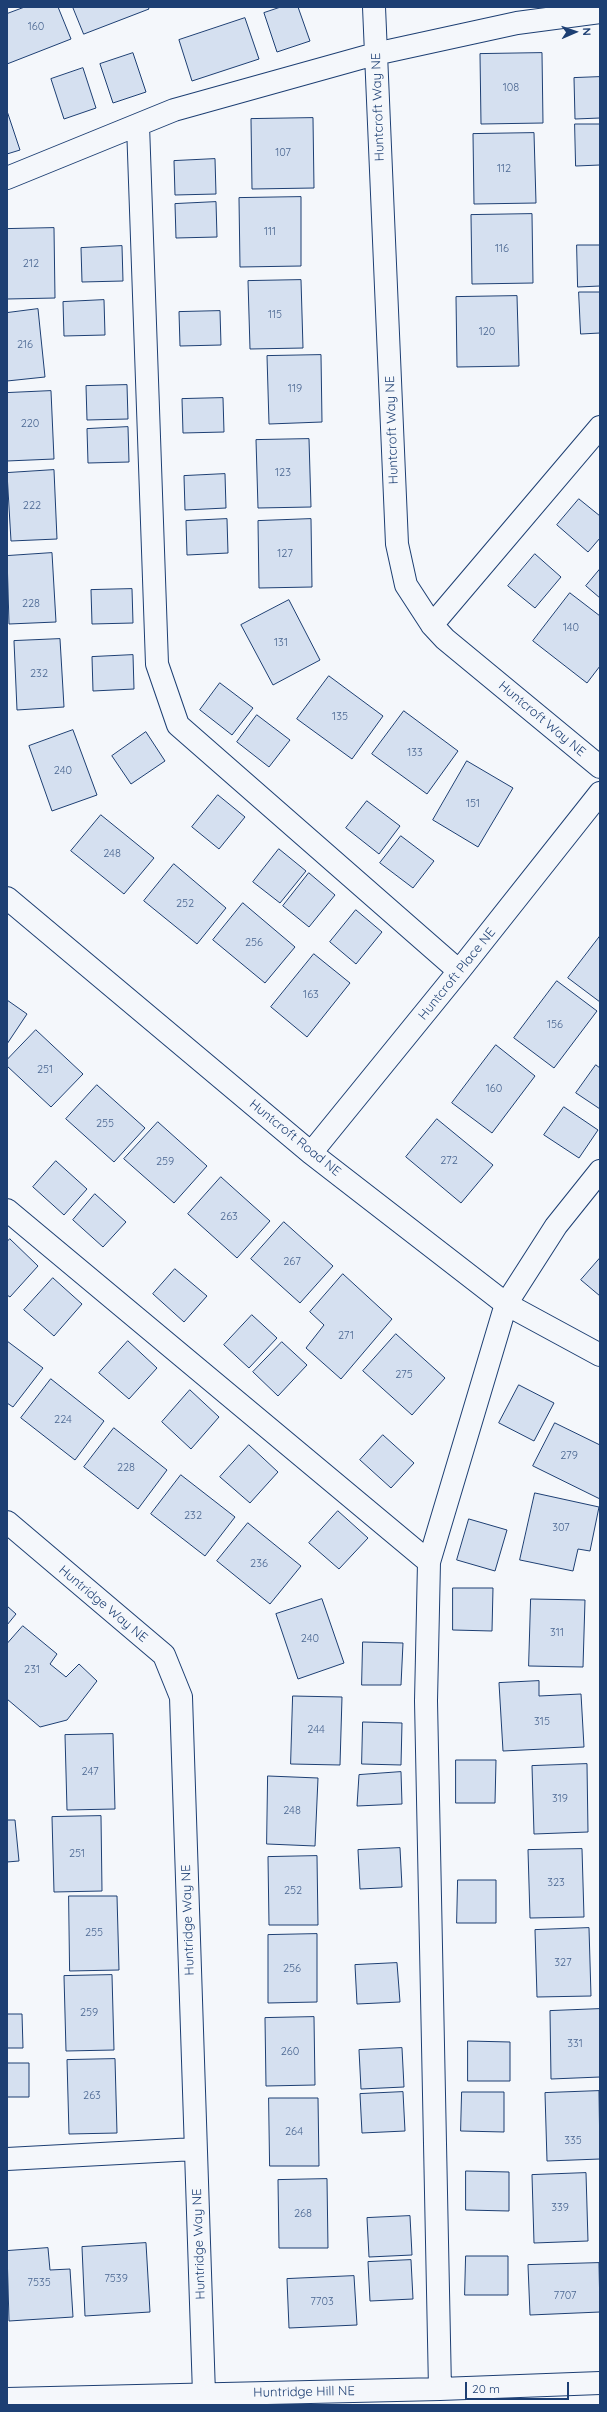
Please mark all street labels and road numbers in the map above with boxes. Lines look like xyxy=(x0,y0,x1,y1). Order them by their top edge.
street label: Huntcroft Way NE xyxy=(368,52,388,162)
street label: Huntcroft Way NE xyxy=(382,375,402,485)
street label: Huntcroft Way NE xyxy=(495,678,589,760)
street label: Huntcroft Place NE xyxy=(415,925,499,1023)
street label: Huntcroft Road NE xyxy=(246,1096,344,1180)
street label: Huntridge Way NE xyxy=(55,1562,151,1646)
street label: Huntridge Way NE xyxy=(178,1864,198,1976)
street label: Huntridge Way NE xyxy=(189,2188,209,2300)
street label: Huntridge Hill NE xyxy=(253,2383,355,2401)

